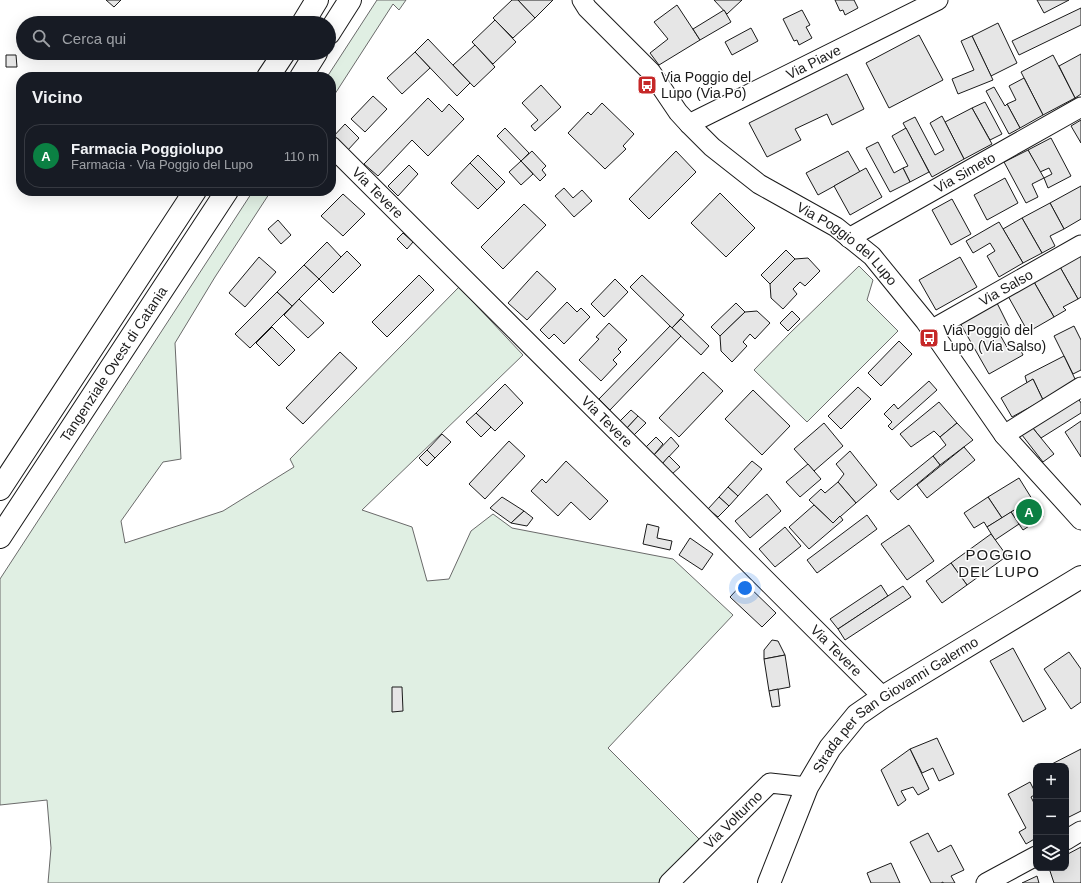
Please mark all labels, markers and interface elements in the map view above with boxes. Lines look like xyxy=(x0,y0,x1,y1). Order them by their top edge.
search box xyxy=(16,16,336,60)
icon: search xyxy=(30,27,52,49)
text: Cerca qui xyxy=(62,30,126,47)
street label: Via Piave xyxy=(783,42,844,82)
place label: Via Poggio del Lupo (Via Po) xyxy=(661,69,751,101)
bus stop icon: Via Poggio del Lupo (Via Po) xyxy=(636,74,658,96)
text: Vicino xyxy=(32,88,83,107)
text: Farmacia Poggiolupo xyxy=(71,140,224,157)
text: A xyxy=(41,149,51,164)
text: 110 m xyxy=(284,149,319,164)
street label: Via Simeto xyxy=(931,149,998,196)
text: Farmacia · Via Poggio del Lupo xyxy=(71,157,253,172)
street label: Via Tevere xyxy=(349,164,407,222)
street label: Via Poggio del Lupo xyxy=(794,199,901,289)
street label: Via Salso xyxy=(976,266,1036,309)
street label: Tangenziale Ovest di Catania xyxy=(57,283,170,445)
place label: Via Poggio del Lupo (Via Salso) xyxy=(943,322,1046,354)
bus stop icon: Via Poggio del Lupo (Via Salso) xyxy=(918,327,940,349)
street label: Via Tevere xyxy=(578,393,636,451)
pin: A xyxy=(1016,497,1042,527)
district label: POGGIO DEL LUPO xyxy=(958,546,1040,580)
your location xyxy=(735,578,755,598)
street label: Via Tevere xyxy=(807,622,865,679)
street label: Strada per San Giovanni Galermo xyxy=(809,633,981,775)
map controls xyxy=(1033,763,1069,871)
button: + xyxy=(1033,763,1069,799)
street label: Via Volturno xyxy=(701,787,766,852)
button: − xyxy=(1033,799,1069,835)
button: layers xyxy=(1033,835,1069,871)

